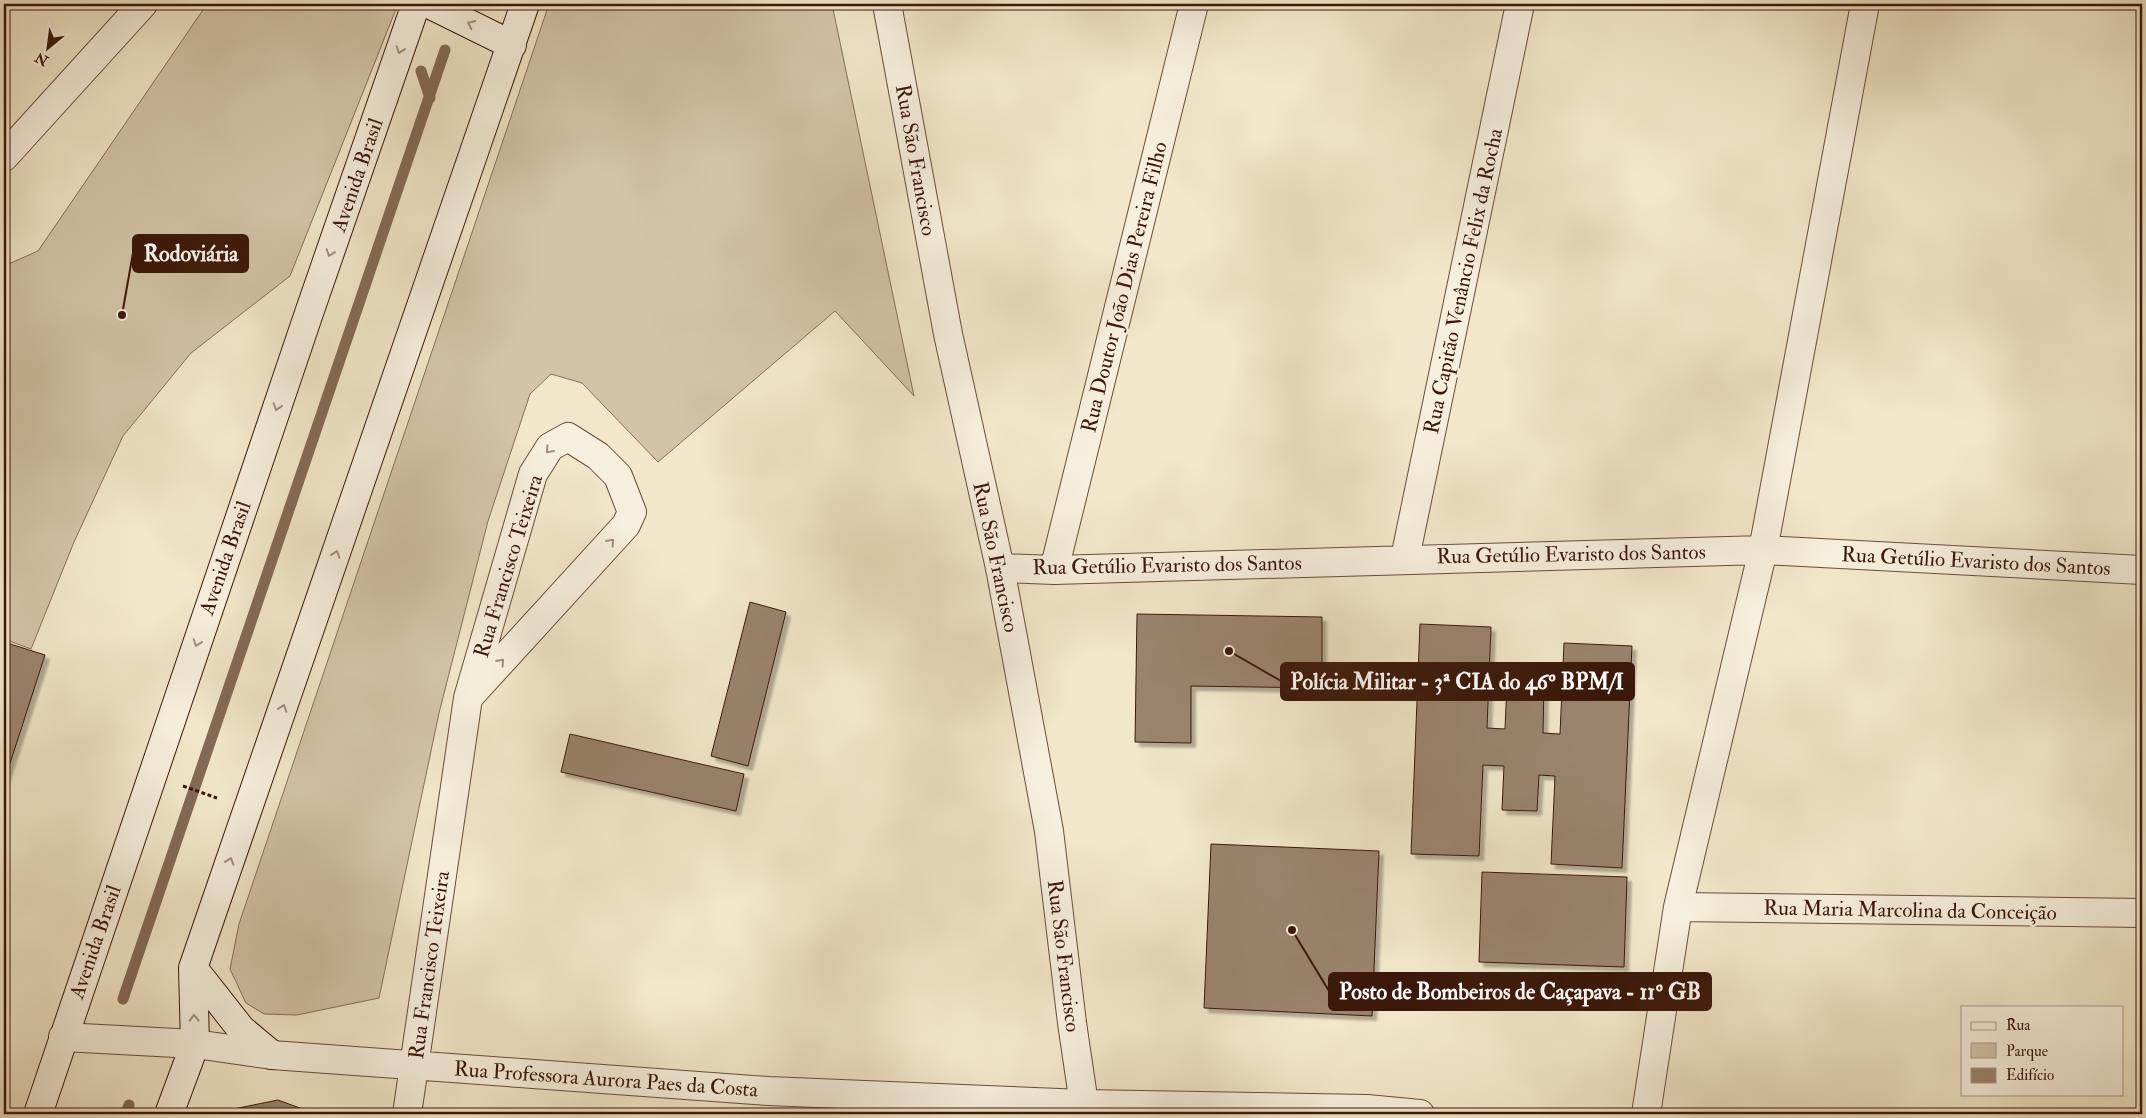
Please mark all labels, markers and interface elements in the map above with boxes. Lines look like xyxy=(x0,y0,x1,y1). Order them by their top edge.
one-way arrow xyxy=(467,20,476,30)
north arrow xyxy=(22,22,72,72)
one-way arrow xyxy=(396,45,406,54)
text: N xyxy=(32,48,52,70)
street label: Rua São Francisco xyxy=(889,82,942,238)
street label: Avenida Brasil xyxy=(325,114,390,237)
street label: Rua Capitão Venâncio Felix da Rocha xyxy=(1418,125,1509,436)
street label: Rua Doutor João Dias Pereira Filho xyxy=(1075,139,1174,435)
callout: Rodoviária xyxy=(133,235,248,272)
text: Rodoviária xyxy=(144,240,239,268)
one-way arrow xyxy=(326,248,336,257)
one-way arrow xyxy=(273,402,283,410)
one-way arrow xyxy=(546,445,555,454)
street label: Rua Francisco Teixeira xyxy=(468,471,549,661)
street label: Rua São Francisco xyxy=(966,479,1025,635)
street label: Avenida Brasil xyxy=(193,497,258,620)
one-way arrow xyxy=(605,538,614,547)
street label: Rua Getúlio Evaristo dos Santos xyxy=(1436,539,1706,570)
street label: Rua Getúlio Evaristo dos Santos xyxy=(1841,541,2111,582)
one-way arrow xyxy=(330,550,340,559)
street label: Rua Getúlio Evaristo dos Santos xyxy=(1032,550,1302,581)
one-way arrow xyxy=(192,639,202,647)
one-way arrow xyxy=(495,658,504,667)
callout: Polícia Militar - 3ª CIA do 46º BPM/I xyxy=(1281,663,1634,700)
text: Polícia Militar - 3ª CIA do 46º BPM/I xyxy=(1290,668,1624,696)
one-way arrow xyxy=(277,704,287,712)
one-way arrow xyxy=(224,858,234,866)
street label: Rua Francisco Teixeira xyxy=(403,869,456,1061)
street label: Rua São Francisco xyxy=(1041,878,1086,1034)
street label: Avenida Brasil xyxy=(63,881,128,1004)
street label: Rua Maria Marcolina da Conceição xyxy=(1763,894,2057,927)
callout: Posto de Bombeiros de Caçapava - 11º GB xyxy=(1329,973,1711,1010)
text: Posto de Bombeiros de Caçapava - 11º GB xyxy=(1339,978,1701,1007)
legend xyxy=(1961,1006,2124,1096)
one-way arrow xyxy=(189,1013,199,1021)
text: Rua xyxy=(2006,1016,2031,1035)
text: Parque xyxy=(2006,1042,2048,1061)
street label: Rua Professora Aurora Paes da Costa xyxy=(453,1055,759,1104)
text: Edifício xyxy=(2006,1066,2054,1085)

